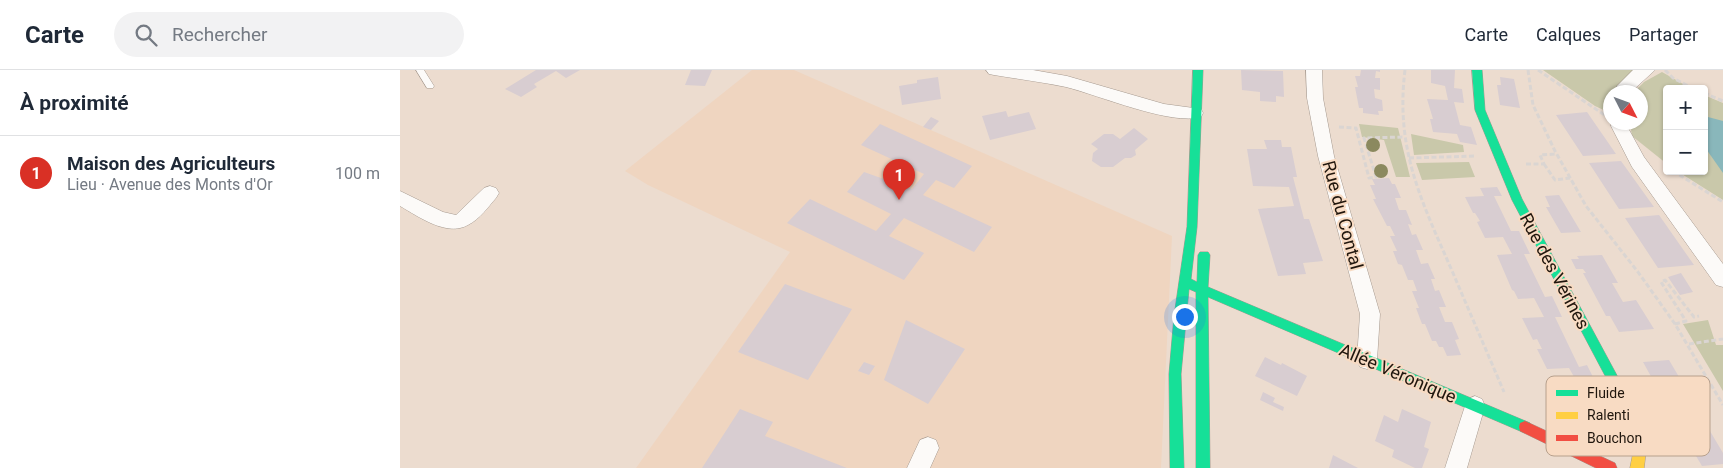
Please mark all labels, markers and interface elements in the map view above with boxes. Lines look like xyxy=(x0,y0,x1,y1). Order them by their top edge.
search box xyxy=(114,12,464,57)
text: Carte xyxy=(25,21,84,49)
icon: search xyxy=(132,21,160,49)
text: Rechercher xyxy=(172,23,267,46)
text: Carte xyxy=(1465,24,1508,45)
text: Calques xyxy=(1536,24,1601,45)
text: Partager xyxy=(1629,24,1698,45)
north arrow xyxy=(1603,85,1648,130)
map controls xyxy=(1663,85,1708,175)
button: + xyxy=(1663,85,1708,130)
text: À proximité xyxy=(20,91,129,115)
button: − xyxy=(1663,130,1708,175)
text: Maison des Agriculteurs xyxy=(67,152,275,175)
street label: Rue du Contal xyxy=(1318,158,1368,272)
pin: 1 xyxy=(883,159,915,200)
text: 1 xyxy=(31,164,41,183)
text: 100 m xyxy=(335,164,380,183)
text: Lieu · Avenue des Monts d'Or xyxy=(67,175,273,194)
street label: Rue des Vérines xyxy=(1516,209,1594,333)
your location xyxy=(1172,304,1198,330)
street label: Allée Véronique xyxy=(1336,339,1460,407)
legend xyxy=(1546,376,1710,456)
text: Fluide xyxy=(1587,385,1625,401)
text: Ralenti xyxy=(1587,407,1630,423)
text: Bouchon xyxy=(1587,430,1642,446)

